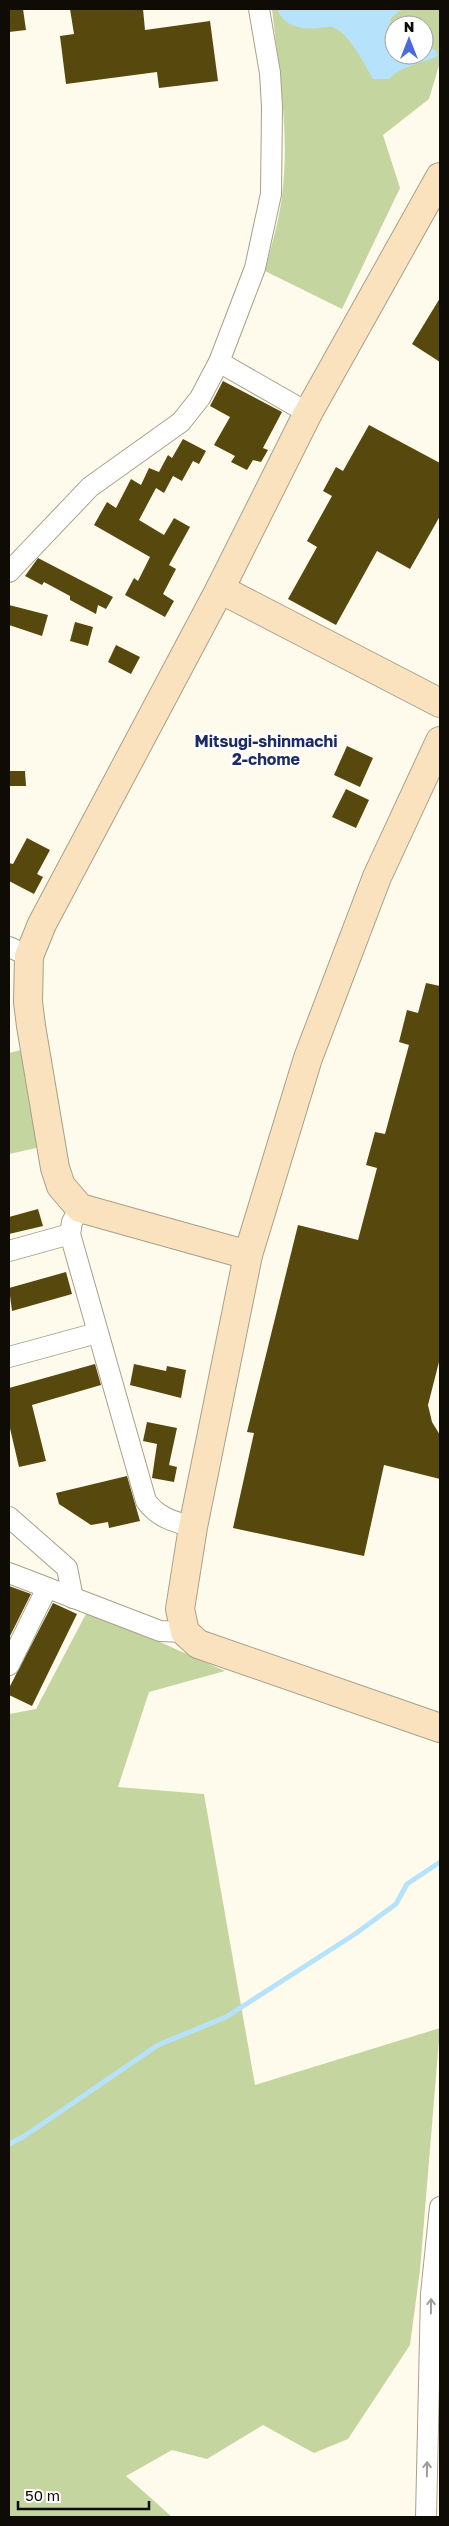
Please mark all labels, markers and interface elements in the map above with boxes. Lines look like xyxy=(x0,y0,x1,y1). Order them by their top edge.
north arrow xyxy=(384,15,434,65)
text: N xyxy=(404,18,414,35)
district label: Mitsugi-shinmachi 2-chome xyxy=(194,731,338,769)
one-way arrow xyxy=(426,2298,436,2314)
one-way arrow xyxy=(422,2461,431,2477)
scale bar xyxy=(18,2478,149,2510)
text: 50 m xyxy=(25,2486,60,2504)

